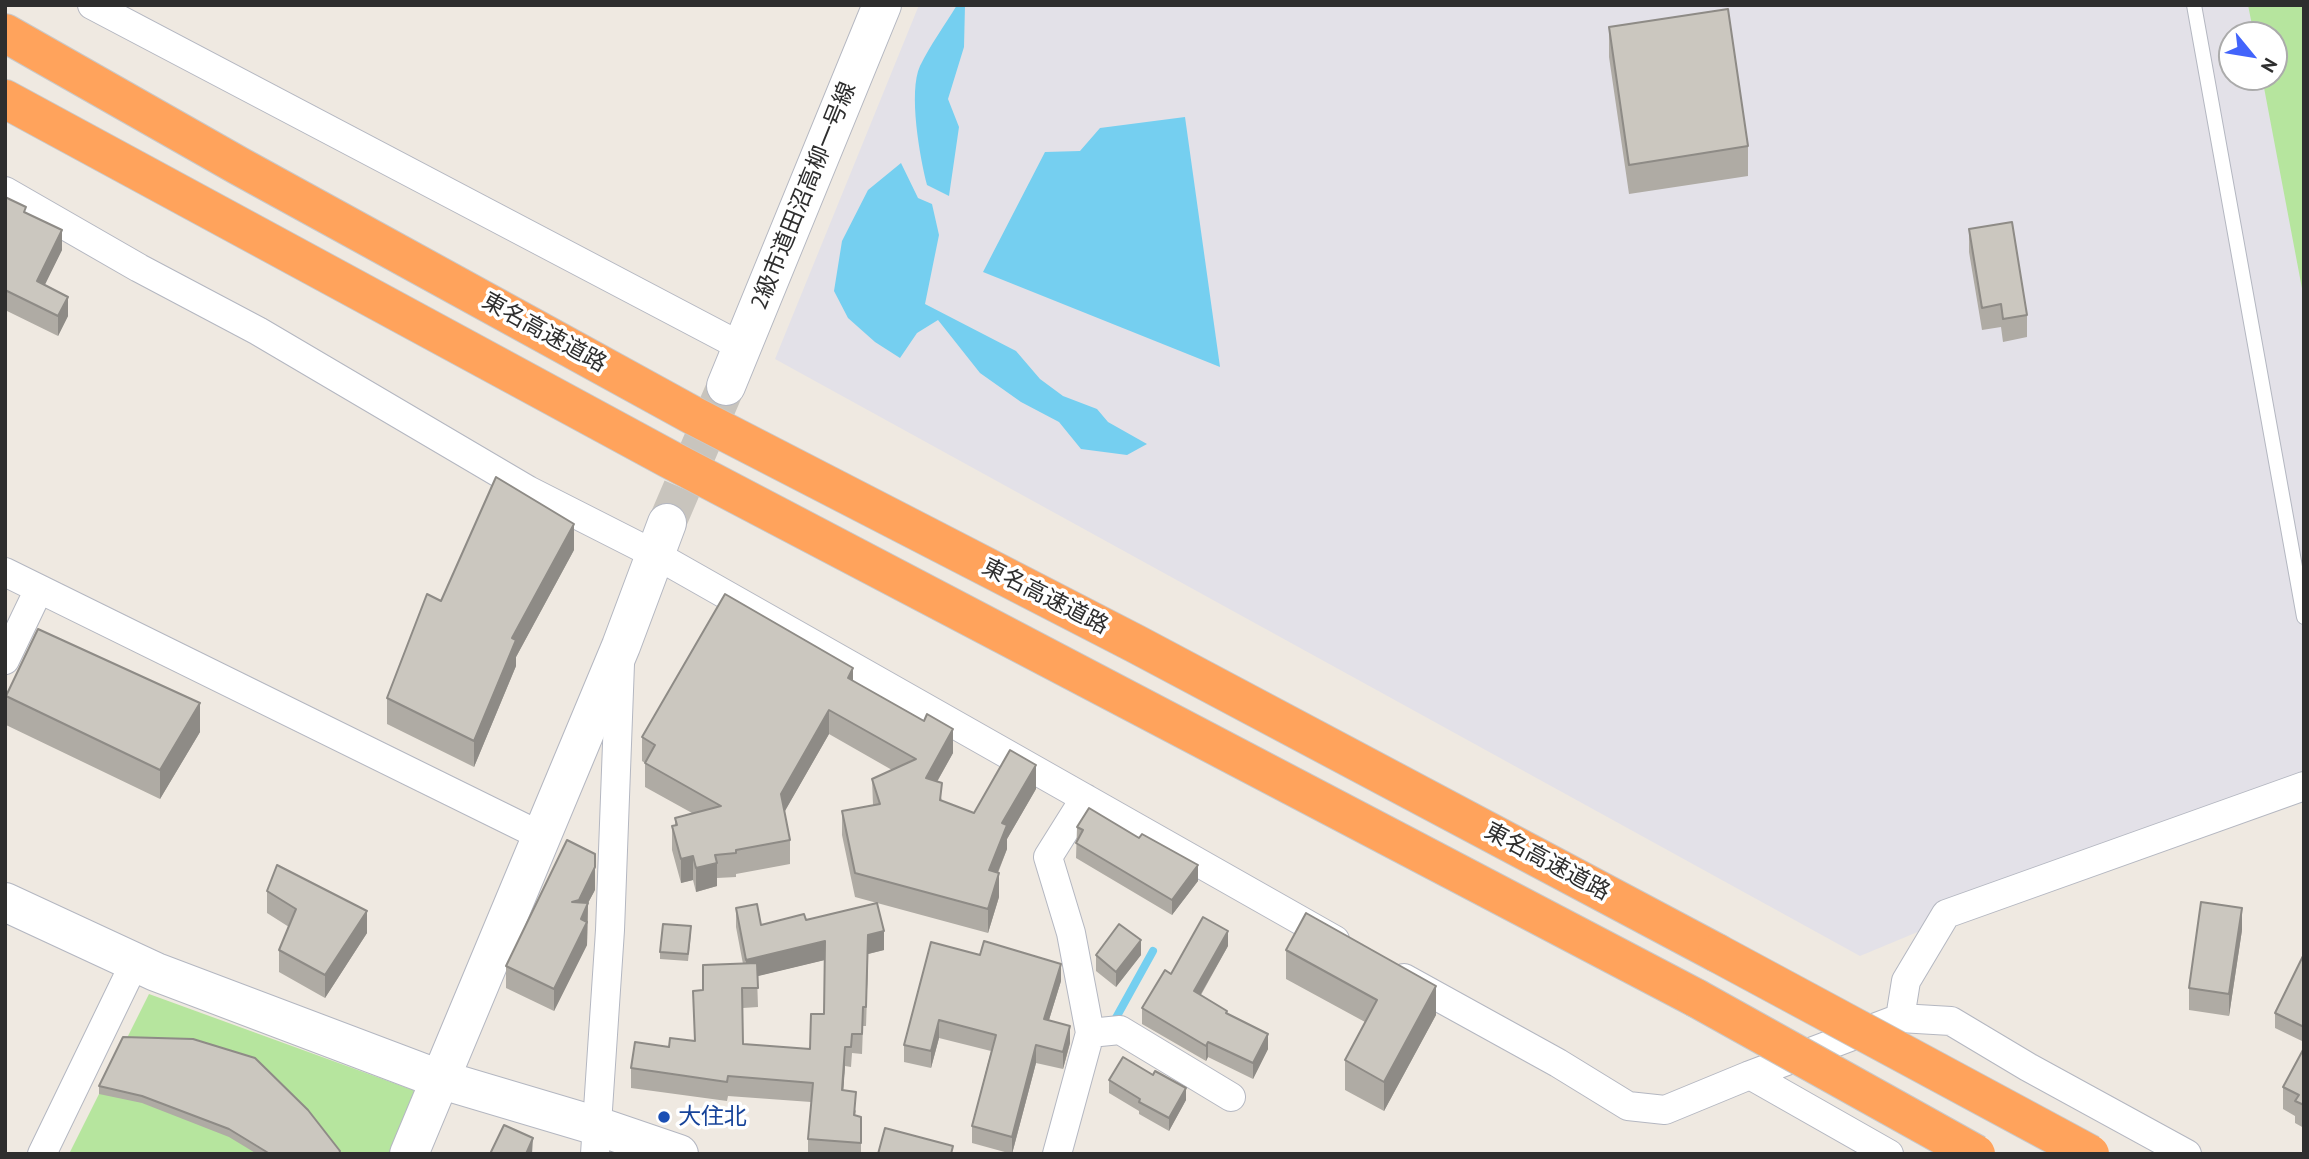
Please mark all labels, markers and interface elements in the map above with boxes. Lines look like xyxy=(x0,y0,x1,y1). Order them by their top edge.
north arrow xyxy=(2218,21,2288,91)
text: N xyxy=(2256,54,2283,77)
street label: 2級市道田沼高柳一号線 xyxy=(746,78,862,314)
street label: 東名高速道路 xyxy=(477,287,611,379)
street label: 東名高速道路 xyxy=(977,553,1113,641)
street label: 東名高速道路 xyxy=(1480,817,1614,907)
place label: 大住北 xyxy=(678,1103,747,1131)
marker: 大住北 xyxy=(656,1109,672,1125)

